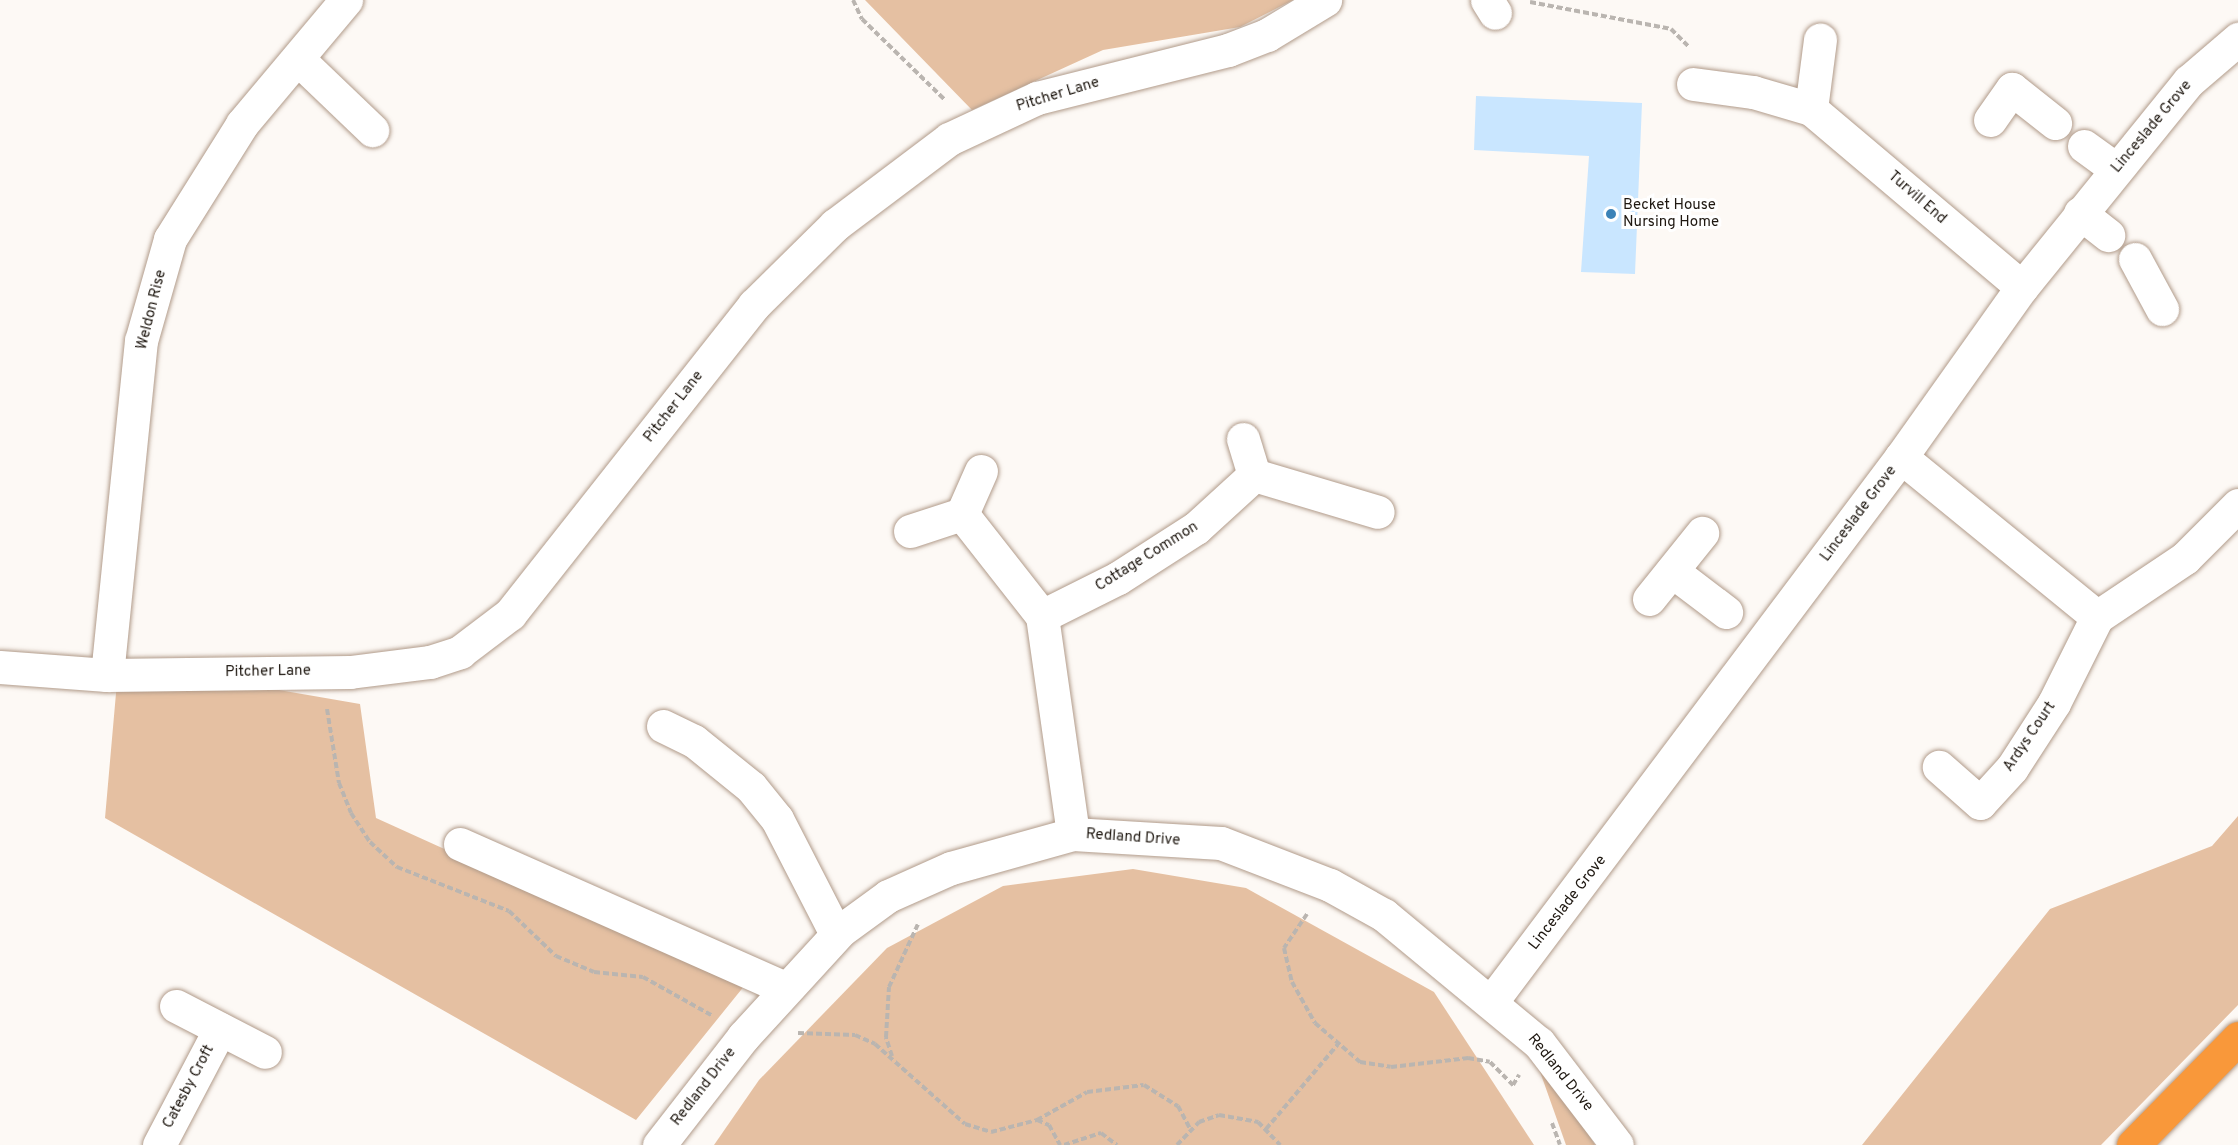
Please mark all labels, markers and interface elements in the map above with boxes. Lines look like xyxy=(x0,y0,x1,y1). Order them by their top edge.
street label: Pitcher Lane xyxy=(1014,74,1102,116)
street label: Linceslade Grove xyxy=(2108,77,2196,177)
street label: Turvill End xyxy=(1884,168,1950,228)
place label: Becket House Nursing Home xyxy=(1623,196,1719,231)
marker: Becket House Nursing Home xyxy=(1604,207,1618,221)
street label: Weldon Rise xyxy=(133,268,171,352)
street label: Pitcher Lane xyxy=(641,368,707,446)
street label: Linceslade Grove xyxy=(1817,463,1901,565)
street label: Cottage Common xyxy=(1092,518,1202,596)
street label: Pitcher Lane xyxy=(225,662,311,682)
street label: Ardys Court xyxy=(2000,699,2060,775)
street label: Redland Drive xyxy=(1085,826,1181,850)
street label: Linceslade Grove xyxy=(1525,852,1611,954)
street label: Redland Drive xyxy=(1523,1031,1597,1115)
street label: Catesby Croft xyxy=(159,1042,219,1132)
street label: Redland Drive xyxy=(668,1044,740,1130)

